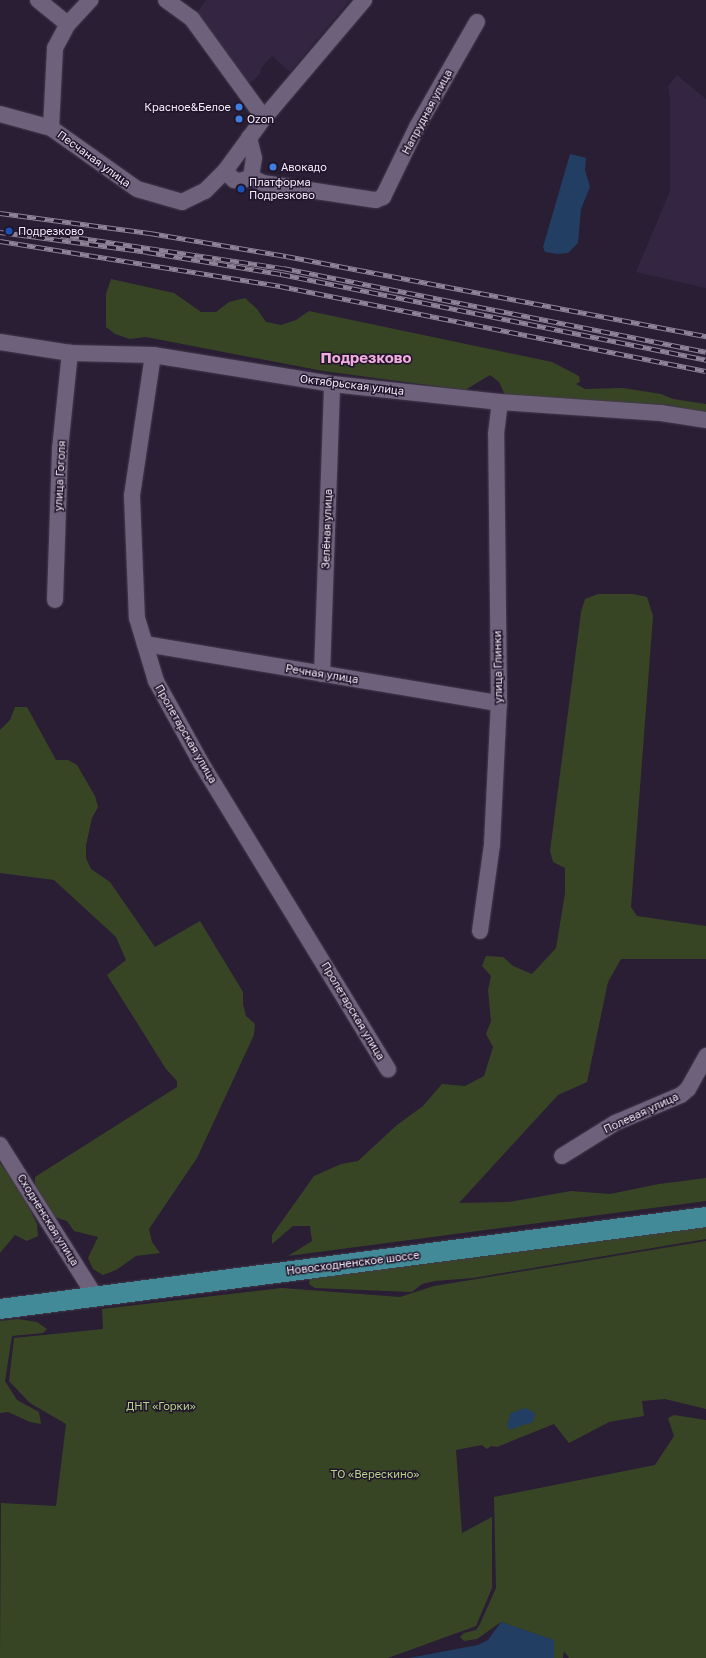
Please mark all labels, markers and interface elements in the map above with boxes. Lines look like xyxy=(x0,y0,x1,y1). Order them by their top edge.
street label: Напрудная улица xyxy=(399,67,455,157)
place label: Красное&Белое xyxy=(144,100,231,114)
marker: Красное&Белое xyxy=(234,102,244,112)
place label: Ozon xyxy=(247,112,274,126)
marker: Ozon xyxy=(234,114,244,124)
street label: Песчаная улица xyxy=(55,128,133,190)
place label: Авокадо xyxy=(281,160,327,174)
marker: Авокадо xyxy=(268,162,278,172)
place label: Платформа Подрезково xyxy=(249,176,315,202)
marker: Платформа Подрезково xyxy=(236,184,246,194)
place label: Подрезково xyxy=(18,224,84,238)
marker: Подрезково xyxy=(3,225,15,237)
district label: Подрезково xyxy=(320,349,412,367)
street label: Октябрьская улица xyxy=(299,372,405,398)
street label: улица Гоголя xyxy=(52,440,68,512)
street label: Зелёная улица xyxy=(319,489,335,569)
street label: улица Глинки xyxy=(491,630,505,704)
street label: Речная улица xyxy=(285,662,359,686)
street label: Пролетарская улица xyxy=(152,682,220,786)
street label: Пролетарская улица xyxy=(318,960,388,1062)
street label: Полевая улица xyxy=(601,1090,681,1136)
street label: Сходненская улица xyxy=(14,1172,82,1268)
street label: Новосходненское шоссе xyxy=(286,1248,420,1278)
park label: ДНТ «Горки» xyxy=(126,1399,196,1413)
park label: ТО «Верескино» xyxy=(331,1467,419,1481)

